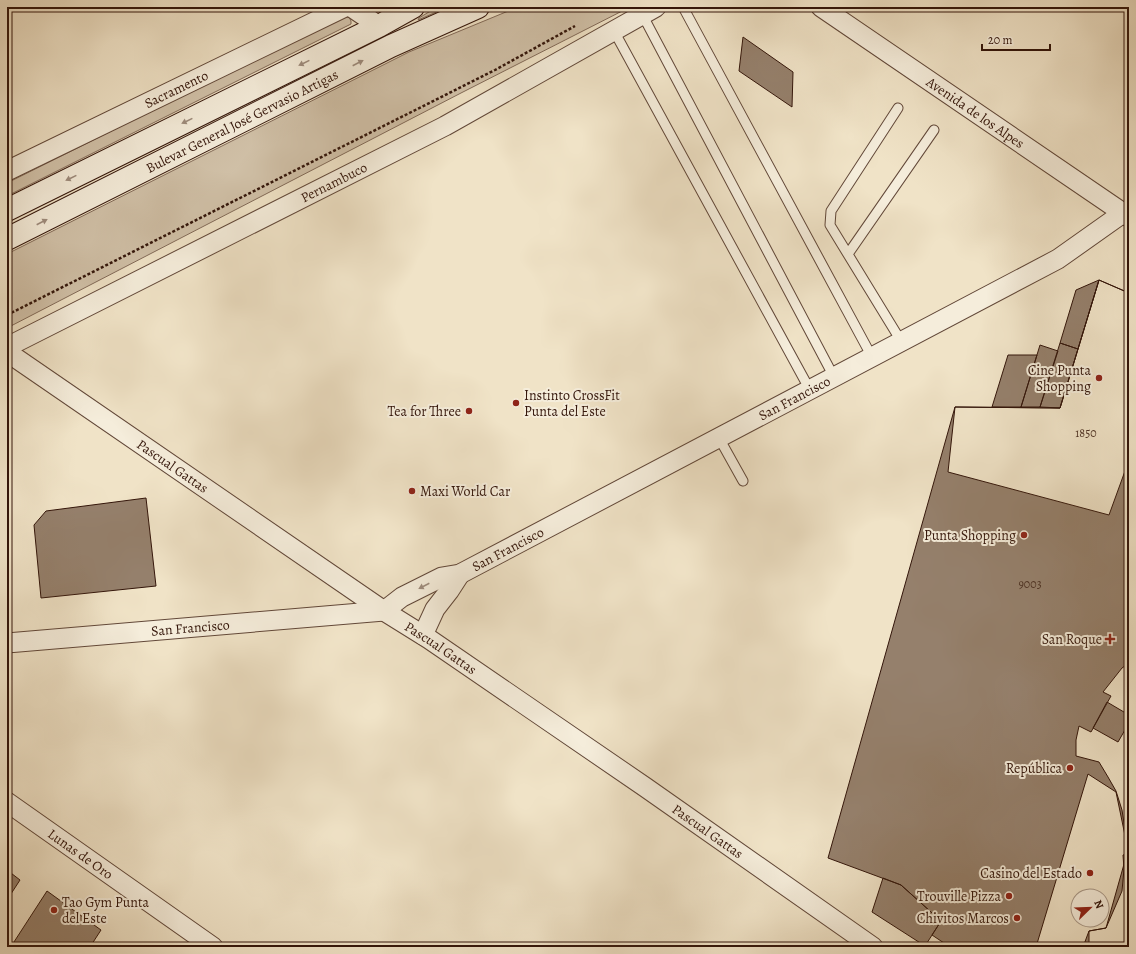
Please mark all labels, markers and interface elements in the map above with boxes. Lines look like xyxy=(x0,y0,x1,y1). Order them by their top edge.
scale bar xyxy=(982,26,1050,52)
text: 20 m xyxy=(988,32,1012,48)
one-way arrow xyxy=(352,59,364,66)
one-way arrow xyxy=(298,60,309,66)
street label: Bulevar General José Gervasio Artigas xyxy=(143,65,342,178)
street label: Sacramento xyxy=(141,66,211,113)
street label: Avenida de los Alpes xyxy=(922,72,1028,153)
one-way arrow xyxy=(182,118,193,124)
street label: Pernambuco xyxy=(298,158,370,207)
one-way arrow xyxy=(65,175,76,182)
one-way arrow xyxy=(36,219,48,225)
place label: Cine Punta Shopping xyxy=(1028,361,1091,396)
street label: San Francisco xyxy=(755,372,834,425)
marker: Cine Punta Shopping xyxy=(1094,373,1104,383)
place label: Instinto CrossFit Punta del Este xyxy=(524,386,620,421)
marker: Instinto CrossFit Punta del Este xyxy=(511,398,521,408)
place label: Tea for Three xyxy=(388,402,461,421)
marker: Tea for Three xyxy=(464,406,474,416)
house number: 1850 xyxy=(1075,425,1097,441)
street label: Pascual Gattas xyxy=(133,435,212,498)
place label: Maxi World Car xyxy=(420,482,511,501)
marker: Maxi World Car xyxy=(407,486,417,496)
street label: San Francisco xyxy=(469,523,547,576)
place label: Punta Shopping xyxy=(924,526,1016,545)
marker: Punta Shopping xyxy=(1019,530,1029,540)
house number: 9003 xyxy=(1018,576,1042,592)
one-way arrow xyxy=(418,583,430,589)
street label: San Francisco xyxy=(150,615,230,641)
street label: Pascual Gattas xyxy=(401,617,480,679)
place label: San Roque xyxy=(1042,630,1102,649)
marker: San Roque xyxy=(1105,634,1115,644)
place label: República xyxy=(1006,759,1062,778)
marker: República xyxy=(1065,763,1075,773)
street label: Pascual Gattas xyxy=(668,800,747,863)
street label: Lunas de Oro xyxy=(44,825,117,884)
place label: Casino del Estado xyxy=(980,864,1082,883)
marker: Casino del Estado xyxy=(1085,868,1095,878)
place label: Trouville Pizza xyxy=(917,887,1001,906)
north arrow xyxy=(1070,888,1110,928)
marker: Trouville Pizza xyxy=(1004,891,1014,901)
place label: Tao Gym Punta del Este xyxy=(62,893,150,928)
text: N xyxy=(1090,898,1107,911)
marker: Tao Gym Punta del Este xyxy=(49,905,59,915)
place label: Chivitos Marcos xyxy=(917,909,1009,928)
marker: Chivitos Marcos xyxy=(1012,913,1022,923)

